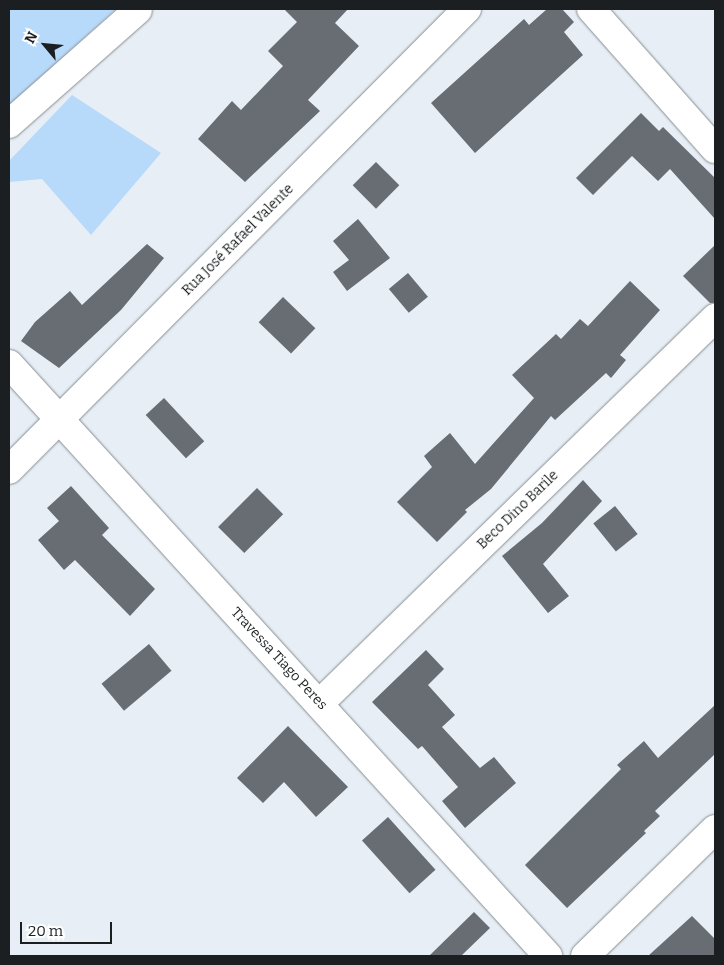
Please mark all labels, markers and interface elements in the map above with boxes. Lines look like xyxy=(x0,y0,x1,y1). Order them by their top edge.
north arrow xyxy=(20,20,70,70)
text: N xyxy=(21,29,41,46)
street label: Rua José Rafael Valente xyxy=(179,181,297,299)
street label: Beco Dino Barile xyxy=(474,467,562,553)
street label: Travessa Tiago Peres xyxy=(227,604,331,714)
scale bar xyxy=(22,912,115,944)
text: 20 m xyxy=(28,922,63,940)

